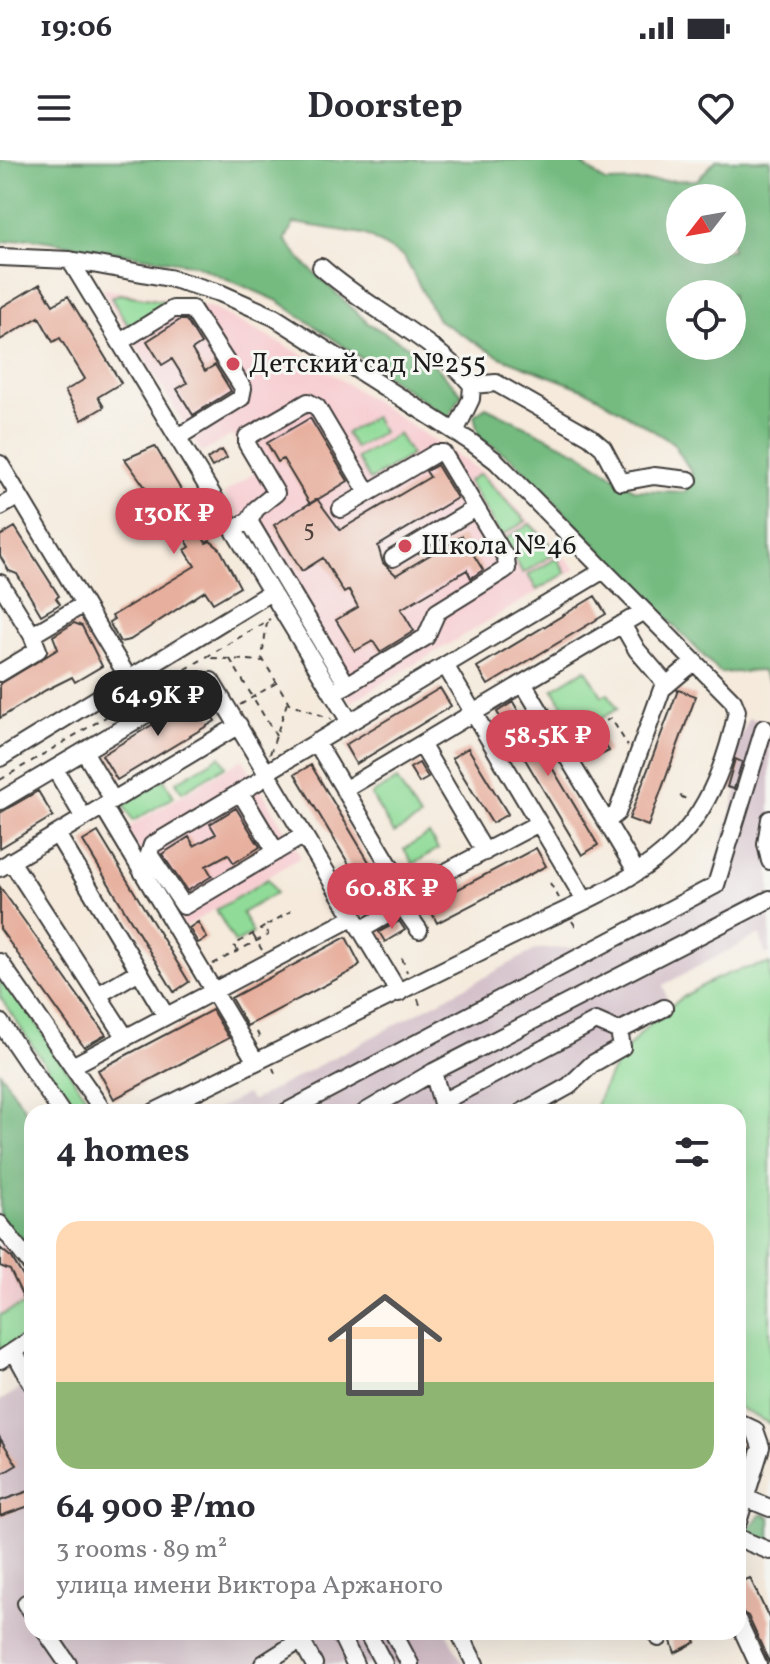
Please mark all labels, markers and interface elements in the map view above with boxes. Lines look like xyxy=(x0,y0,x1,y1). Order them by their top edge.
text: 19:06 xyxy=(40,7,112,49)
text: Doorstep xyxy=(307,83,463,133)
icon: menu xyxy=(32,86,76,130)
icon: heart xyxy=(694,86,738,130)
north arrow xyxy=(666,184,746,264)
map controls xyxy=(666,184,746,360)
button: locate xyxy=(666,280,746,360)
place label: Детский сад №255 xyxy=(249,345,486,384)
marker: Детский сад №255 xyxy=(224,355,242,373)
pin: 130K ₽ xyxy=(109,488,239,556)
text: 130K ₽ xyxy=(133,496,215,532)
house number: 5 xyxy=(303,513,315,547)
place label: Школа №46 xyxy=(421,527,577,566)
marker: Школа №46 xyxy=(396,537,414,555)
pin: 64.9K ₽ xyxy=(84,670,232,738)
text: 64.9K ₽ xyxy=(111,678,205,714)
pin: 58.5K ₽ xyxy=(474,710,622,778)
text: 58.5K ₽ xyxy=(504,718,592,754)
pin: 60.8K ₽ xyxy=(318,863,466,931)
text: 60.8K ₽ xyxy=(345,871,439,907)
text: 4 homes xyxy=(56,1129,190,1176)
icon: filters xyxy=(670,1130,714,1174)
icon: home xyxy=(313,1273,457,1417)
text: 64 900 ₽/mo xyxy=(56,1485,256,1532)
text: 3 rooms · 89 m² xyxy=(56,1532,227,1568)
text: улица имени Виктора Аржаного xyxy=(56,1568,443,1604)

